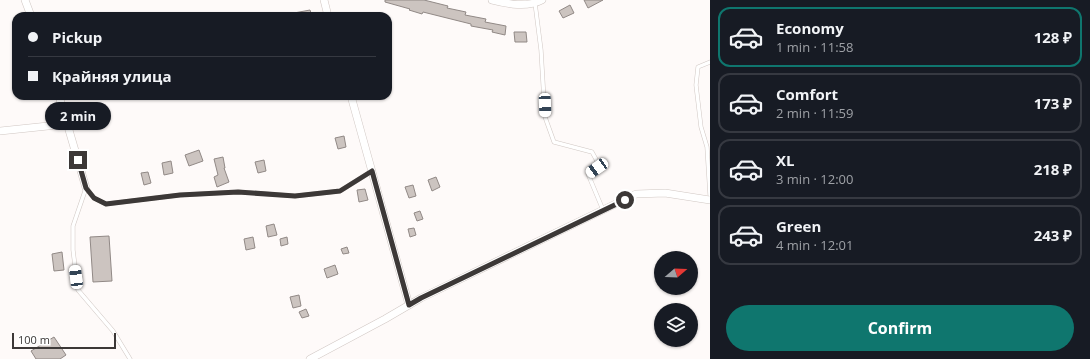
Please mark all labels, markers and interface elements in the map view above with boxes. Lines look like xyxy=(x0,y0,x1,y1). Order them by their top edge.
text: Economy xyxy=(776,18,844,38)
icon: car xyxy=(728,19,764,55)
text: Pickup xyxy=(52,27,102,47)
text: 128 ₽ xyxy=(1034,27,1072,47)
text: 1 min · 11:58 xyxy=(776,38,853,56)
text: Крайняя улица xyxy=(52,66,171,86)
text: Comfort xyxy=(776,84,838,104)
icon: car xyxy=(728,85,764,121)
car xyxy=(539,93,551,117)
text: 173 ₽ xyxy=(1034,93,1072,113)
callout: 2 min xyxy=(45,102,111,130)
text: 2 min · 11:59 xyxy=(776,104,853,122)
text: 2 min xyxy=(60,107,96,125)
text: XL xyxy=(776,150,794,170)
route end xyxy=(69,151,87,169)
icon: car xyxy=(728,151,764,187)
car xyxy=(584,156,610,180)
text: 218 ₽ xyxy=(1034,159,1072,179)
text: 3 min · 12:00 xyxy=(776,170,853,188)
route start xyxy=(616,191,634,209)
text: Green xyxy=(776,216,821,236)
icon: car xyxy=(728,217,764,253)
text: 243 ₽ xyxy=(1034,225,1072,245)
text: 4 min · 12:01 xyxy=(776,236,853,254)
north arrow xyxy=(654,251,698,295)
map controls xyxy=(654,251,698,347)
car xyxy=(69,264,83,290)
button: layers xyxy=(654,303,698,347)
button: Confirm xyxy=(726,305,1074,351)
scale bar xyxy=(12,331,116,350)
text: 100 m xyxy=(18,332,50,347)

